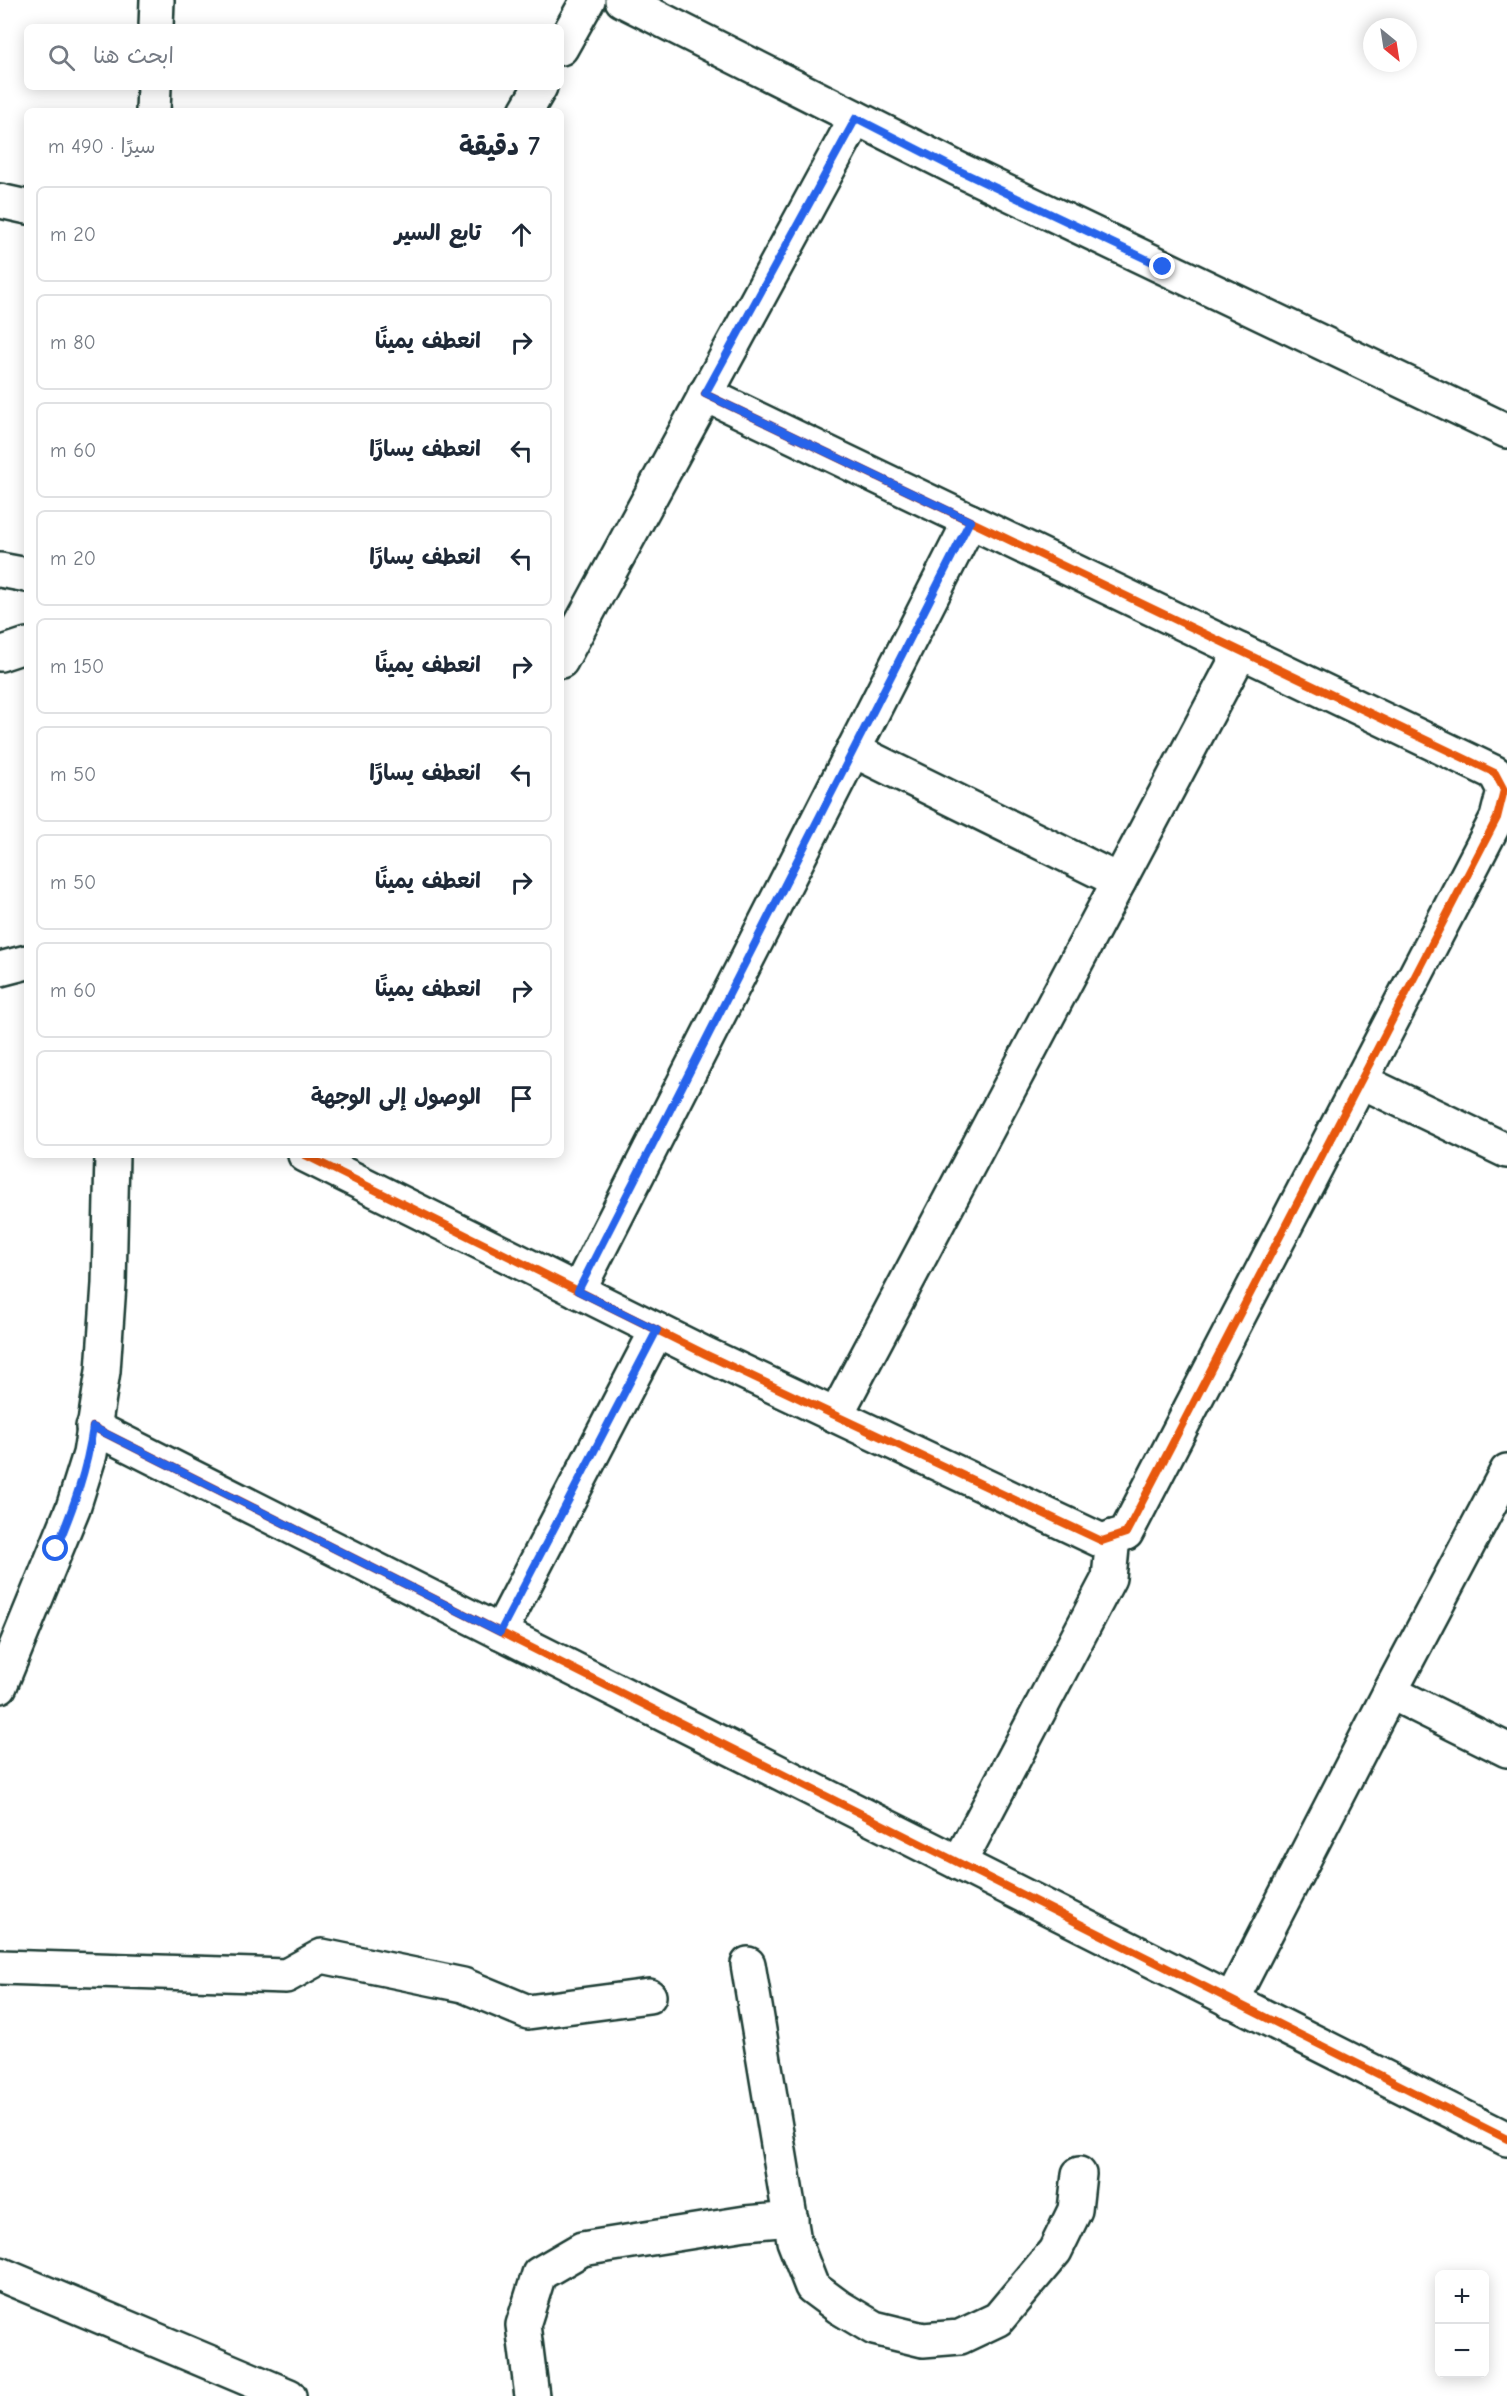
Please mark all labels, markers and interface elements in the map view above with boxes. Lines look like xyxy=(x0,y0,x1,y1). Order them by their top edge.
north arrow xyxy=(1363,18,1417,72)
search box xyxy=(24,24,564,90)
icon: search xyxy=(45,41,78,74)
text: ابحث هنا xyxy=(93,43,174,69)
text: 7 دقيقة xyxy=(459,132,540,162)
text: سيرًا · 490 m xyxy=(48,135,155,158)
icon: ahead xyxy=(505,218,538,251)
text: تابع السير xyxy=(395,220,481,246)
text: 20 m xyxy=(50,223,96,246)
route end xyxy=(1149,253,1175,279)
icon: right xyxy=(505,326,538,359)
text: انعطف يمينًا xyxy=(375,328,481,354)
text: 80 m xyxy=(50,331,96,354)
icon: left xyxy=(505,434,538,467)
text: انعطف يسارًا xyxy=(369,436,481,462)
text: 60 m xyxy=(50,439,96,462)
icon: left xyxy=(505,542,538,575)
text: انعطف يسارًا xyxy=(369,544,481,570)
text: 20 m xyxy=(50,547,96,570)
icon: right xyxy=(505,650,538,683)
text: انعطف يمينًا xyxy=(375,652,481,678)
text: 150 m xyxy=(50,655,104,678)
icon: left xyxy=(505,758,538,791)
text: انعطف يسارًا xyxy=(369,760,481,786)
text: 50 m xyxy=(50,763,96,786)
icon: right xyxy=(505,866,538,899)
text: انعطف يمينًا xyxy=(375,868,481,894)
text: 50 m xyxy=(50,871,96,894)
icon: right xyxy=(505,974,538,1007)
text: انعطف يمينًا xyxy=(375,976,481,1002)
text: 60 m xyxy=(50,979,96,1002)
icon: arrive xyxy=(505,1082,538,1115)
text: الوصول إلى الوجهة xyxy=(311,1084,481,1110)
route start xyxy=(42,1535,68,1561)
map controls xyxy=(1435,2270,1489,2378)
button: + xyxy=(1435,2270,1489,2324)
button: − xyxy=(1435,2324,1489,2378)

